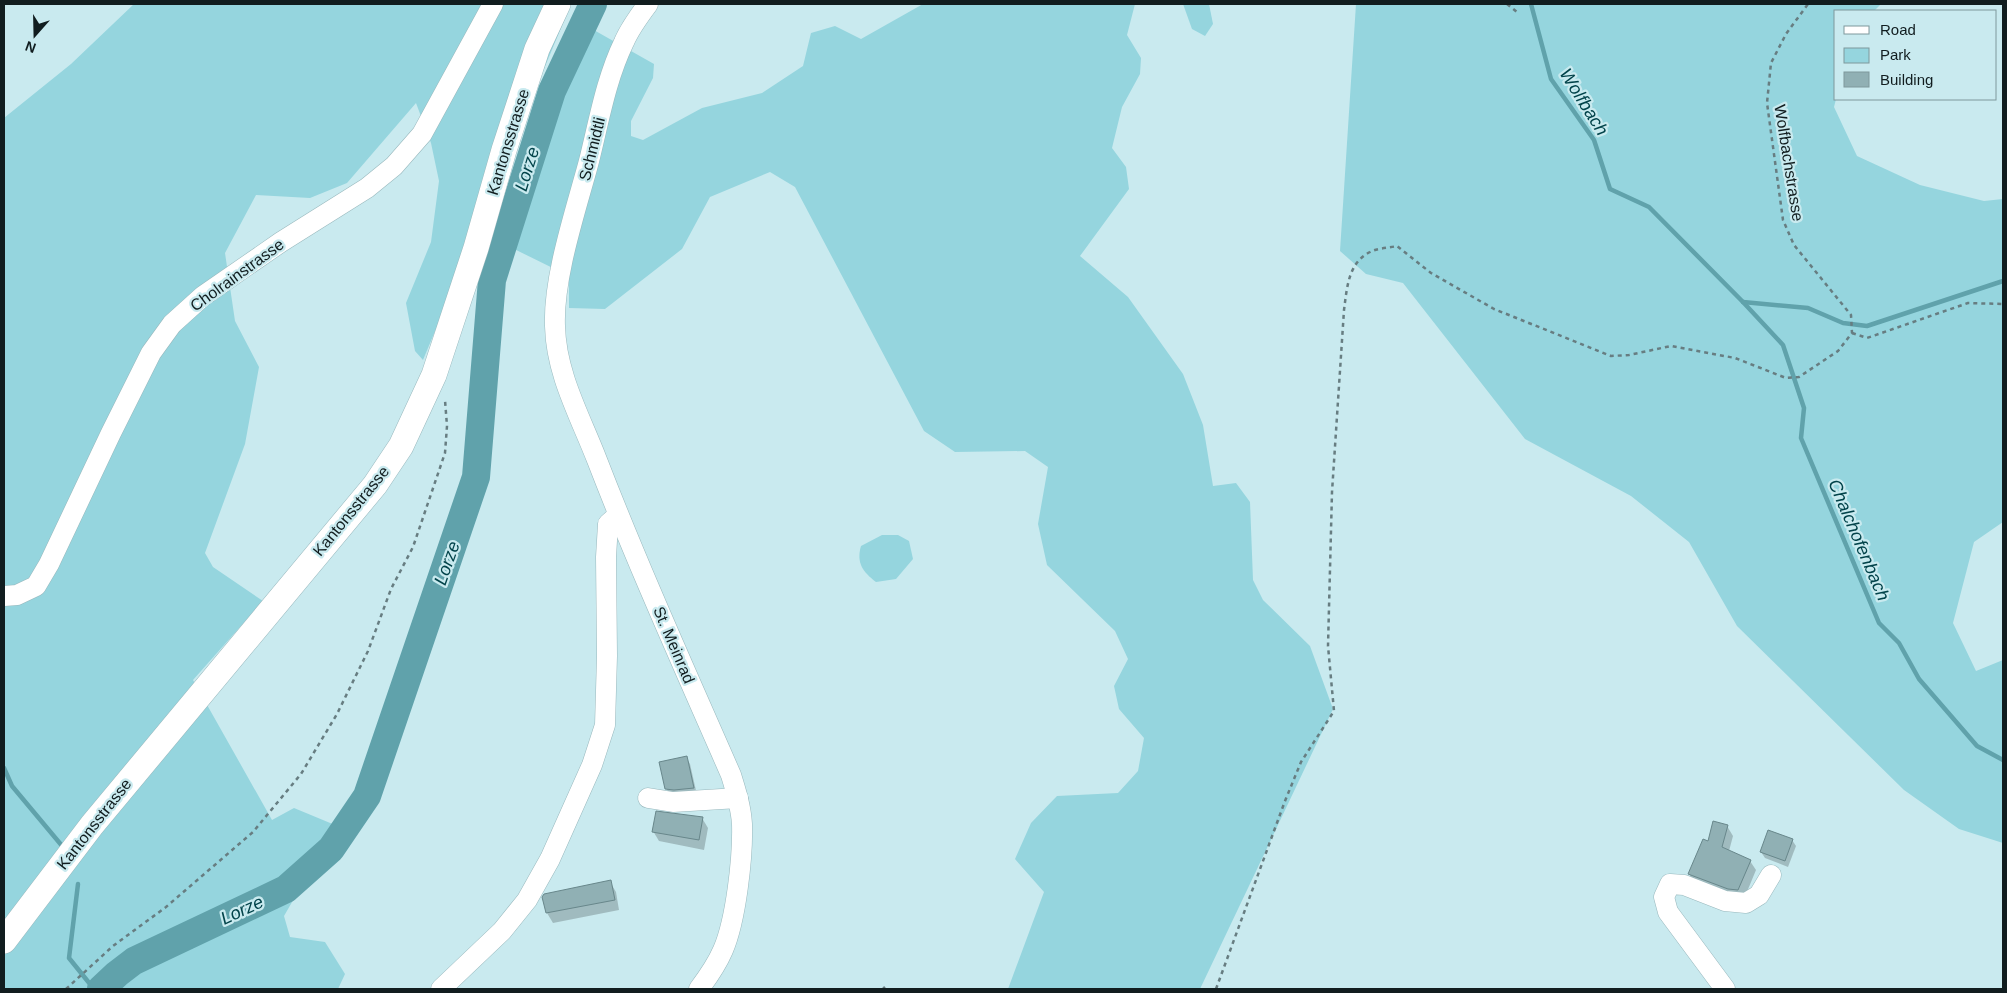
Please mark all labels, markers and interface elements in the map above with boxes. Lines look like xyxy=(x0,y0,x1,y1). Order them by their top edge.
north arrow xyxy=(10,10,60,60)
legend xyxy=(1834,10,1997,100)
text: Road xyxy=(1880,21,1916,38)
text: N xyxy=(23,38,38,56)
text: Park xyxy=(1880,46,1911,63)
water label: Wolfbach xyxy=(1556,65,1612,139)
text: Building xyxy=(1880,71,1933,88)
street label: Kantonsstrasse xyxy=(484,87,532,197)
street label: Wolfbachstrasse xyxy=(1771,103,1807,223)
street label: Schmidtli xyxy=(576,115,608,183)
water label: Lorze xyxy=(511,145,543,193)
street label: Cholrainstrasse xyxy=(187,235,287,315)
street label: Kantonsstrasse xyxy=(310,463,392,559)
water label: Chalchofenbach xyxy=(1824,476,1894,604)
water label: Lorze xyxy=(430,538,464,588)
street label: St. Meinrad xyxy=(650,604,698,686)
street label: Kantonsstrasse xyxy=(53,775,135,873)
water label: Lorze xyxy=(217,891,267,929)

